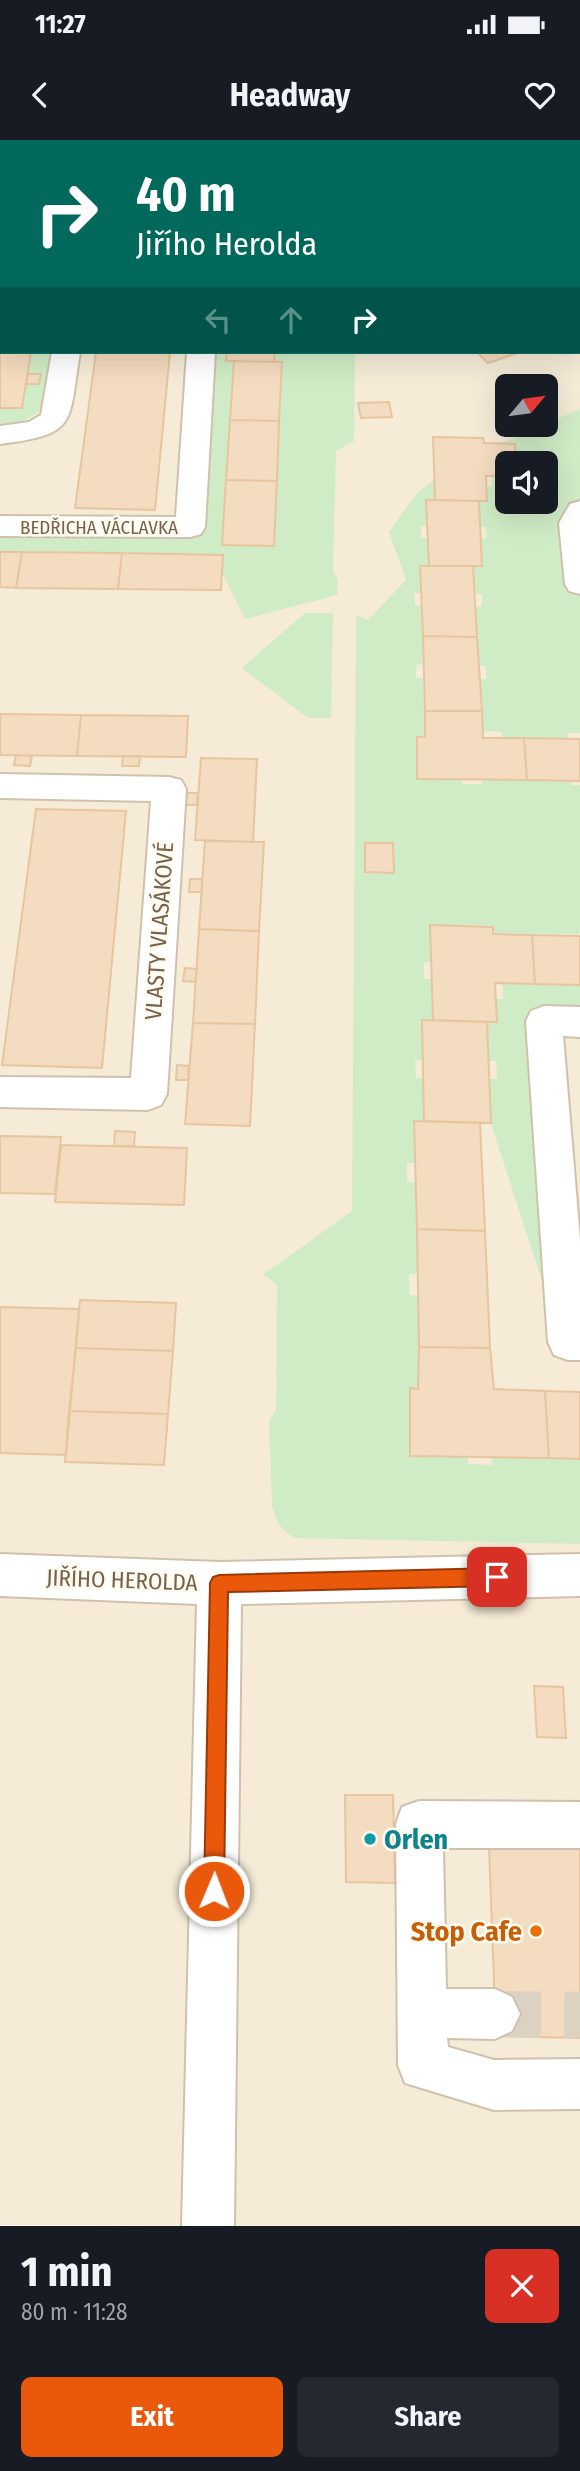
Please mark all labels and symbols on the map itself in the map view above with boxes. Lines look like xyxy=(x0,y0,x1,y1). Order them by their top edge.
north arrow xyxy=(495,374,558,438)
street label: BEDŘICHA VÁCLAVKA xyxy=(20,516,178,539)
street label: VLASTY VLASÁKOVÉ xyxy=(138,841,179,1021)
pin xyxy=(467,1547,527,1607)
street label: JIŘÍHO HEROLDA xyxy=(46,1562,198,1597)
place label: Orlen xyxy=(384,1823,448,1856)
marker: Orlen xyxy=(362,1831,378,1847)
position arrow xyxy=(177,1854,251,1928)
place label: Stop Cafe xyxy=(411,1915,522,1948)
marker: Stop Cafe xyxy=(528,1923,544,1939)

